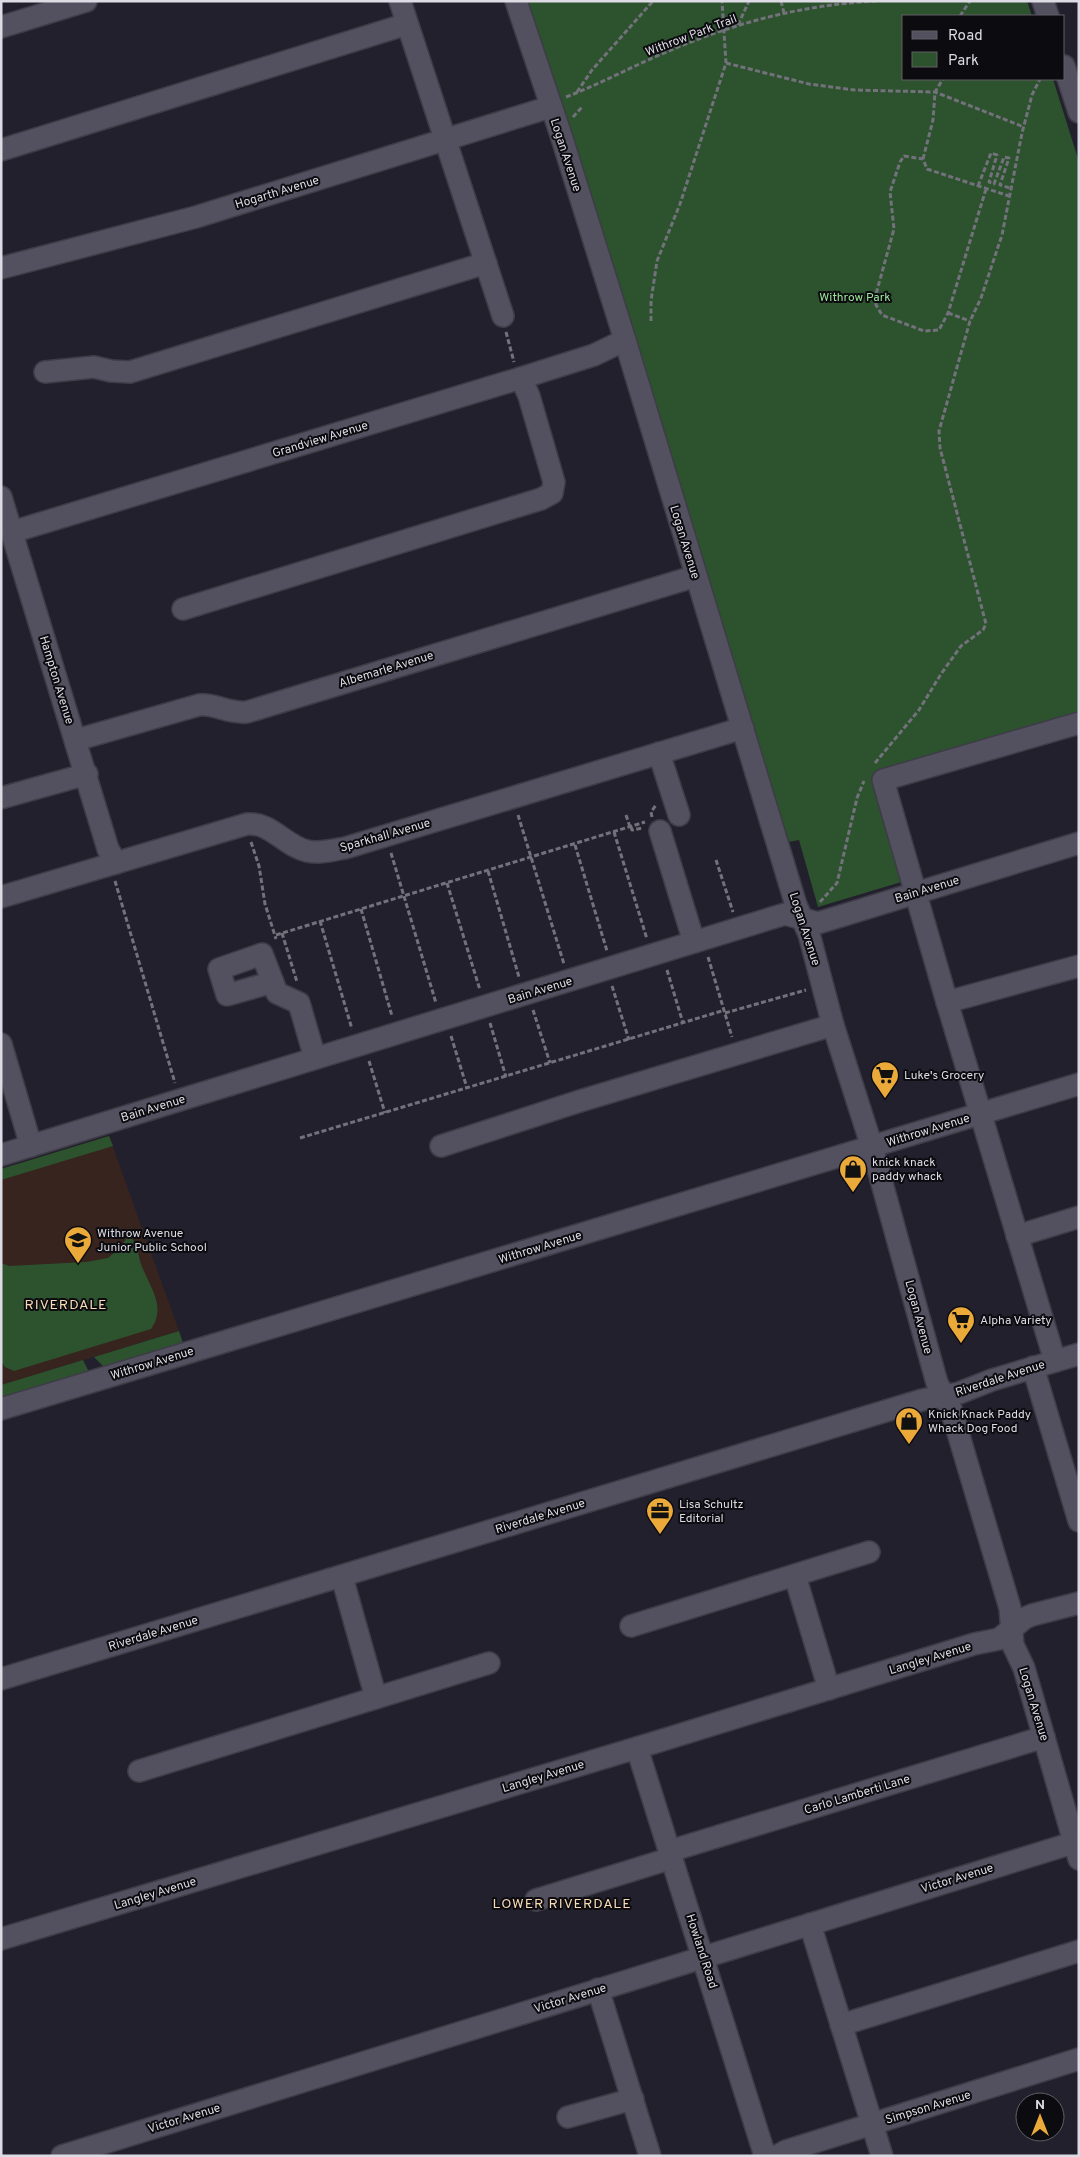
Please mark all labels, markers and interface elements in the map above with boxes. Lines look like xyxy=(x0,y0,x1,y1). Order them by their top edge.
street label: Withrow Park Trail xyxy=(643,11,739,61)
legend xyxy=(902,15,1065,80)
text: Road xyxy=(948,27,983,46)
text: Park xyxy=(948,52,979,71)
street label: Logan Avenue xyxy=(546,117,584,194)
street label: Hogarth Avenue xyxy=(233,173,321,213)
park label: Withrow Park xyxy=(819,290,891,306)
street label: Grandview Avenue xyxy=(270,418,370,462)
street label: Logan Avenue xyxy=(665,504,703,581)
street label: Hampton Avenue xyxy=(35,634,77,727)
street label: Albemarle Avenue xyxy=(337,648,436,692)
street label: Sparkhall Avenue xyxy=(338,815,432,857)
street label: Bain Avenue xyxy=(893,873,961,907)
street label: Logan Avenue xyxy=(785,891,823,968)
street label: Bain Avenue xyxy=(506,974,574,1008)
supermarket icon: Luke's Grocery xyxy=(870,1060,900,1099)
place label: Luke's Grocery xyxy=(904,1068,984,1084)
street label: Bain Avenue xyxy=(119,1092,187,1126)
street label: Withrow Avenue xyxy=(885,1111,972,1151)
shop icon: knick knack paddy whack xyxy=(838,1154,868,1193)
place label: knick knack paddy whack xyxy=(872,1155,942,1185)
school or university icon: Withrow Avenue Junior Public School xyxy=(63,1225,93,1264)
place label: Withrow Avenue Junior Public School xyxy=(97,1226,207,1256)
street label: Withrow Avenue xyxy=(497,1228,584,1268)
street label: Logan Avenue xyxy=(900,1278,936,1356)
district label: RIVERDALE xyxy=(24,1297,108,1314)
supermarket icon: Alpha Variety xyxy=(946,1305,976,1344)
place label: Alpha Variety xyxy=(980,1313,1052,1329)
street label: Withrow Avenue xyxy=(109,1344,196,1384)
street label: Riverdale Avenue xyxy=(954,1357,1047,1401)
shop icon: Knick Knack Paddy Whack Dog Food xyxy=(894,1406,924,1445)
place label: Knick Knack Paddy Whack Dog Food xyxy=(928,1407,1031,1437)
street label: Riverdale Avenue xyxy=(493,1496,587,1538)
office icon: Lisa Schultz Editorial xyxy=(645,1496,675,1535)
place label: Lisa Schultz Editorial xyxy=(679,1497,744,1527)
street label: Riverdale Avenue xyxy=(106,1613,200,1655)
street label: Langley Avenue xyxy=(887,1639,973,1679)
street label: Logan Avenue xyxy=(1014,1666,1052,1743)
street label: Langley Avenue xyxy=(500,1757,586,1797)
street label: Carlo Lamberti Lane xyxy=(802,1771,912,1819)
street label: Victor Avenue xyxy=(919,1860,995,1898)
street label: Langley Avenue xyxy=(112,1874,198,1914)
district label: LOWER RIVERDALE xyxy=(492,1896,632,1913)
street label: Howland Road xyxy=(681,1912,721,1991)
street label: Victor Avenue xyxy=(532,1980,608,2018)
street label: Simpson Avenue xyxy=(884,2087,973,2129)
north arrow xyxy=(1015,2092,1065,2142)
text: N xyxy=(1035,2097,1045,2114)
street label: Victor Avenue xyxy=(146,2100,222,2138)

